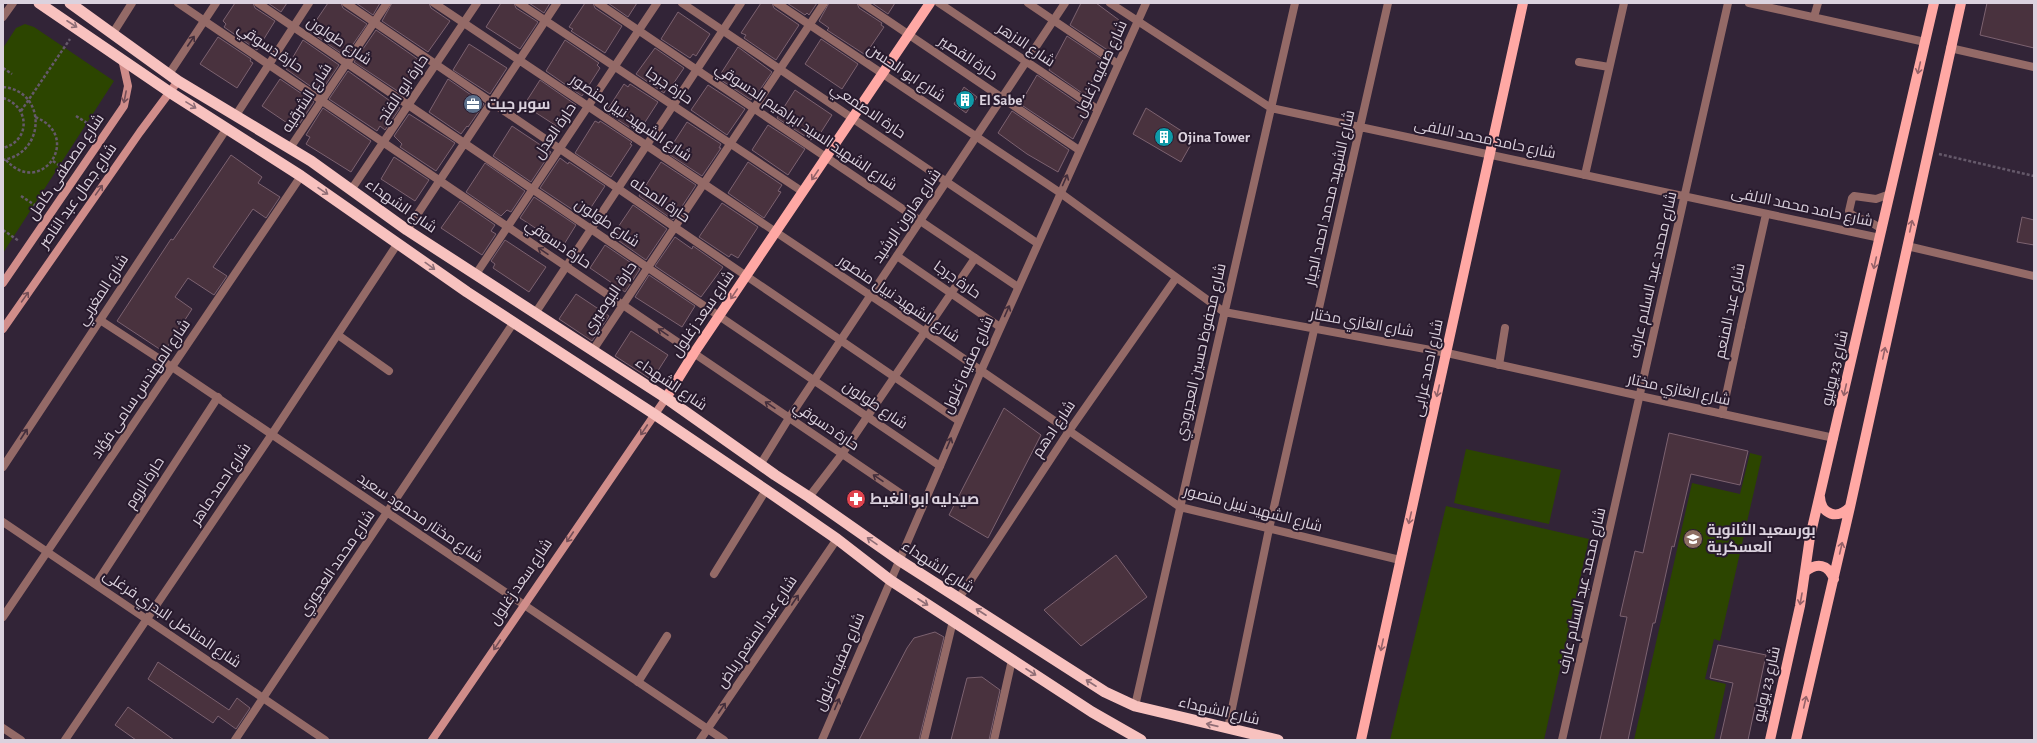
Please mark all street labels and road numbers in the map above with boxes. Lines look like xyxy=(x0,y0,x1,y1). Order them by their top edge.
street label: شارع طولون xyxy=(302,13,374,70)
street label: شارع صفيه زغلول xyxy=(1071,18,1133,121)
street label: شارع الازهر xyxy=(992,19,1058,72)
street label: حارة دسوقي xyxy=(232,21,306,79)
street label: حارة القصير xyxy=(934,32,1000,84)
street label: شارع ابو الحسن xyxy=(862,40,948,107)
street label: حارة ابو الفتح xyxy=(375,52,434,127)
street label: شارع الشرقيه xyxy=(278,60,337,137)
street label: شارع الشهيد السيد ابراهيم الدسوقي xyxy=(710,60,900,197)
street label: حارة جرجا xyxy=(642,65,695,108)
street label: شارع الشهيد نبيل منصور xyxy=(565,71,695,167)
street label: حارة الاصمعي xyxy=(826,80,908,145)
street label: حارة العدل xyxy=(531,100,580,162)
street label: شارع الشهيد محمد احمد الجيار xyxy=(1301,109,1360,289)
street label: شارع مصطفى كامل xyxy=(24,111,109,224)
street label: شارع حامد محمد الالفى xyxy=(1412,116,1557,164)
street label: شارع جمال عبد الناصر xyxy=(35,140,122,254)
street label: شارع هارون الرشيد xyxy=(869,166,946,267)
street label: شارع الشهداء xyxy=(361,175,440,238)
street label: حارة المحله xyxy=(627,175,693,226)
street label: شارع حامد محمد الالفى xyxy=(1729,184,1874,232)
street label: شارع محمد عبد السلام عارف xyxy=(1626,190,1682,360)
street label: شارع طولون xyxy=(570,195,642,252)
street label: حارة دسوقي xyxy=(520,217,594,275)
street label: شارع المغربي xyxy=(74,251,135,330)
street label: شارع الشهيد نبيل منصور xyxy=(833,252,963,348)
street label: حارة البوصيري xyxy=(580,259,643,339)
street label: حارة جرجا xyxy=(930,259,983,302)
street label: شارع محفوظ حسين العجرودي xyxy=(1172,262,1233,443)
street label: شارع عبد المنعم xyxy=(1712,262,1750,361)
street label: شارع سعد زغلول xyxy=(668,268,740,361)
street label: شارع الغازي مختار xyxy=(1307,305,1415,343)
street label: شارع صفيه زغلول xyxy=(939,314,999,417)
street label: شارع المهندس سامى فؤاد xyxy=(88,316,196,463)
street label: شارع احمد عرابى xyxy=(1409,318,1449,419)
street label: شارع 23 يوليو xyxy=(1818,329,1854,408)
street label: شارع الشهداء xyxy=(631,354,710,416)
street label: شارع الغازي مختار xyxy=(1624,371,1732,412)
street label: شارع طولون xyxy=(838,377,910,434)
street label: شارع ادهم xyxy=(1029,397,1081,462)
street label: حارة دسوقي xyxy=(788,399,862,457)
street label: شارع احمد ماهر xyxy=(187,440,256,530)
street label: حارة الروم xyxy=(123,455,169,513)
street label: شارع مختار محمود سعيد xyxy=(353,470,486,568)
street label: شارع الشهيد نبيل منصور xyxy=(1180,482,1324,538)
street label: شارع محمد عبد السلام عارف xyxy=(1555,506,1611,676)
street label: شارع محمد العجوري xyxy=(295,507,381,621)
street label: شارع سعد زغلول xyxy=(486,536,558,629)
street label: شارع الشهداء xyxy=(898,537,977,598)
street label: شارع المناضل البدري فرغلى xyxy=(98,566,244,674)
street label: شارع عبد المنعم رياض xyxy=(713,573,802,692)
street label: شارع صفيه زغلول xyxy=(812,610,870,714)
street label: شارع 23 يوليو xyxy=(1750,645,1786,724)
street label: شارع الشهداء xyxy=(1176,693,1261,731)

